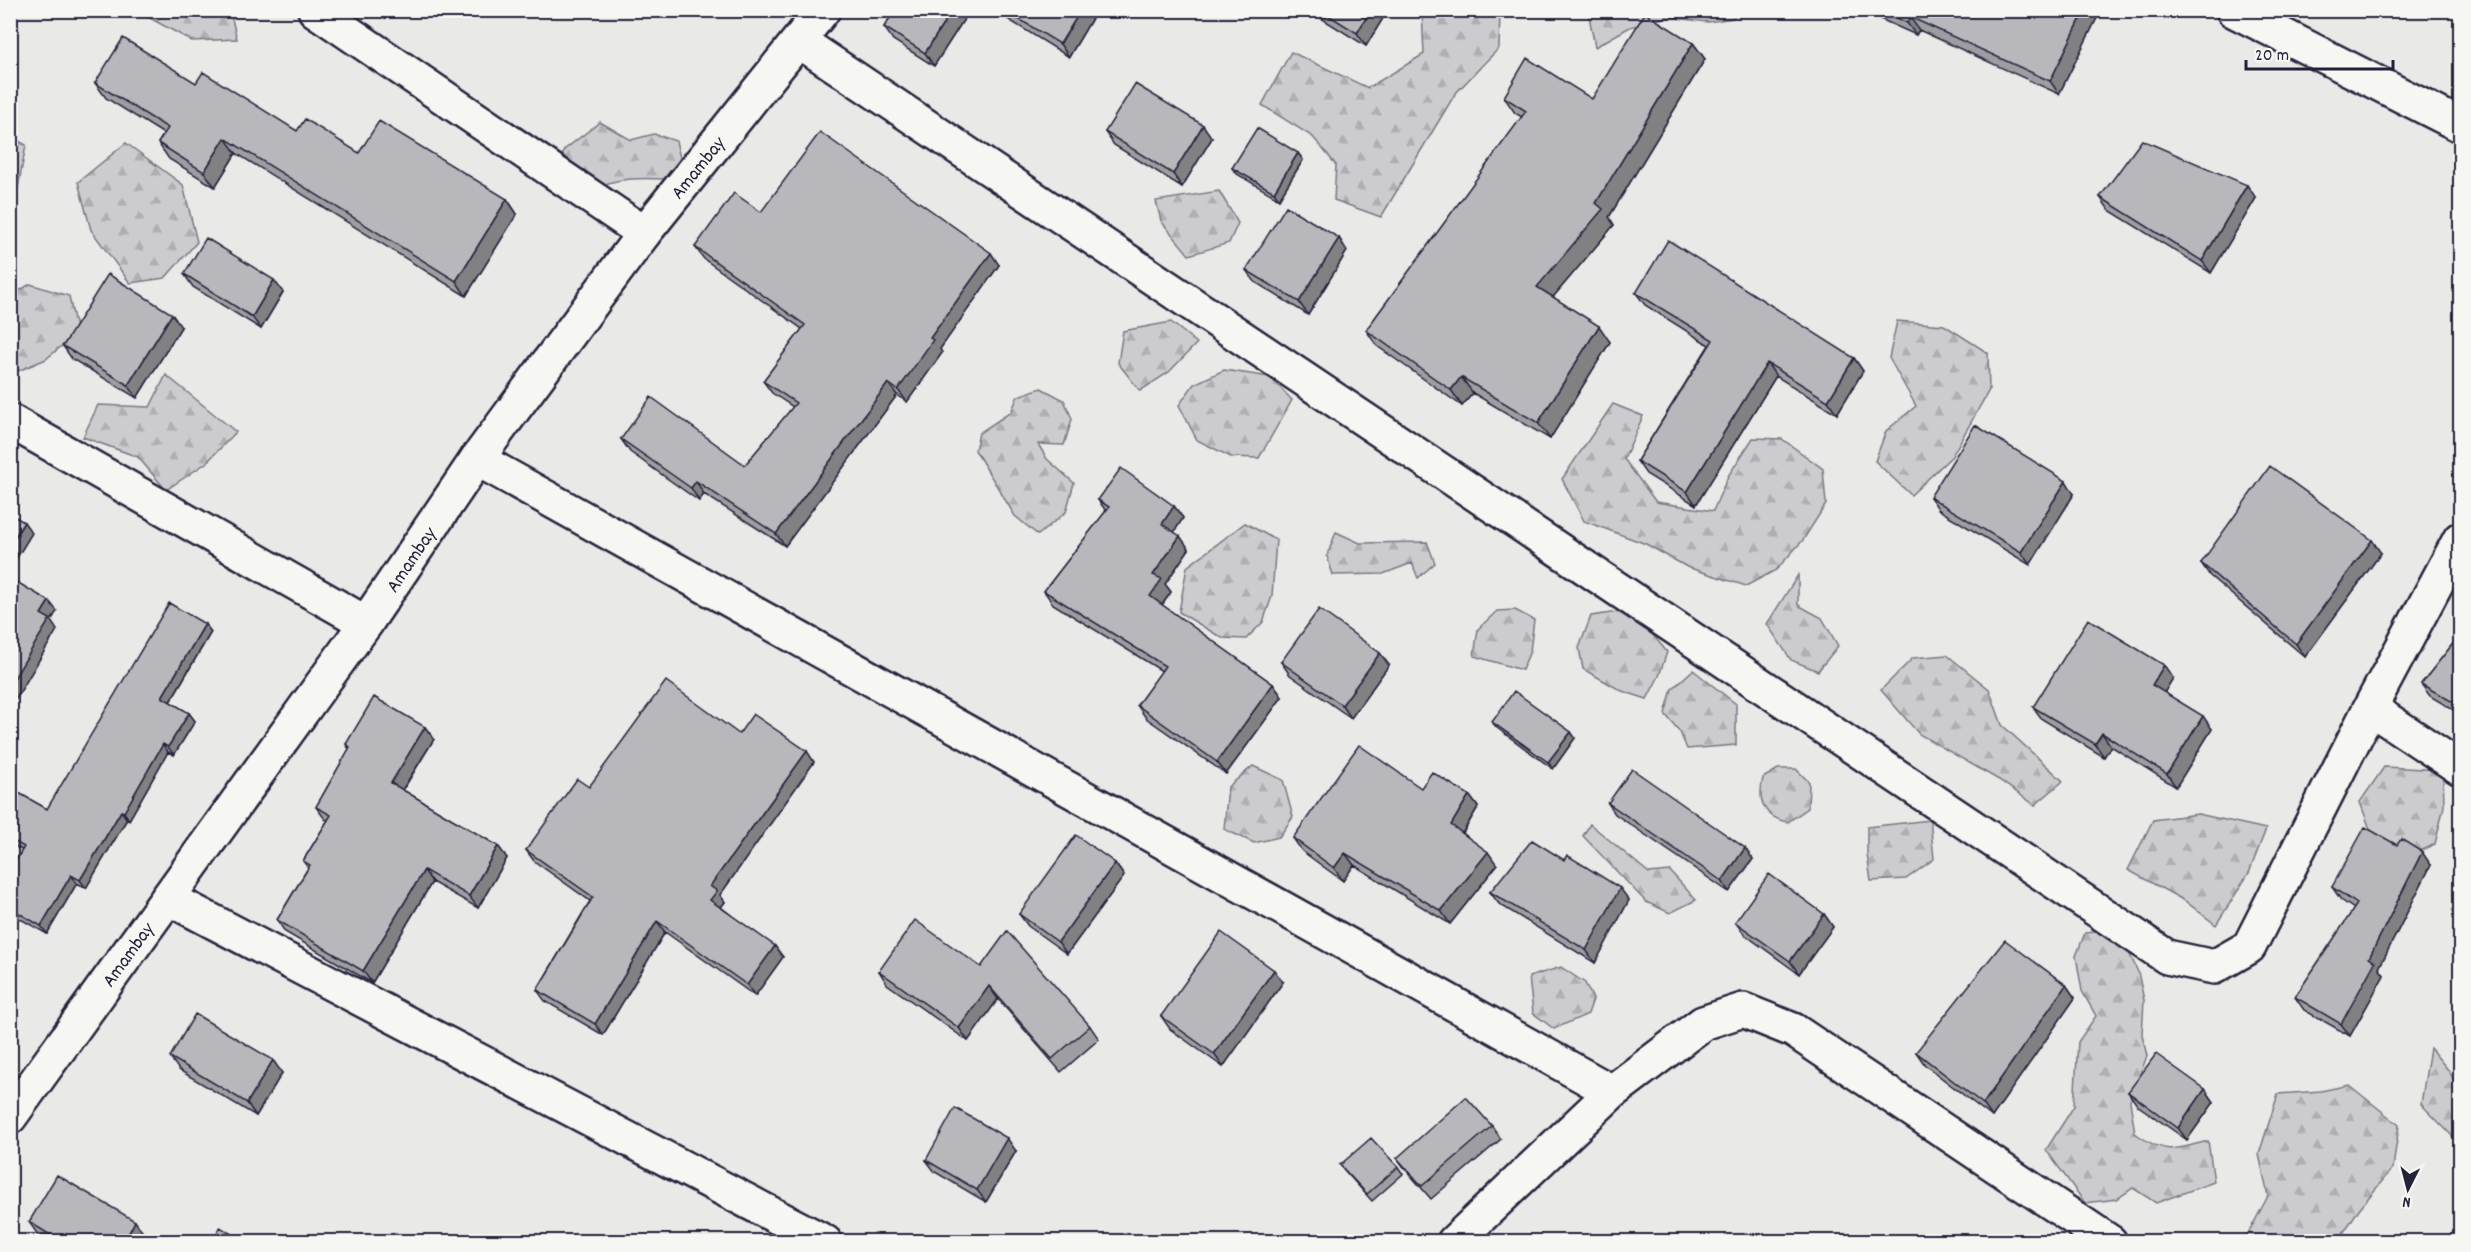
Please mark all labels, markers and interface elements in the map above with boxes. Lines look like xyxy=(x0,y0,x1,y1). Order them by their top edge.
scale bar xyxy=(2246,33,2393,71)
text: 20 m xyxy=(2255,44,2289,69)
street label: Amambay xyxy=(665,131,734,206)
street label: Amambay xyxy=(380,521,445,599)
street label: Amambay xyxy=(96,917,163,994)
north arrow xyxy=(2378,1159,2438,1219)
text: N xyxy=(2401,1190,2412,1213)

